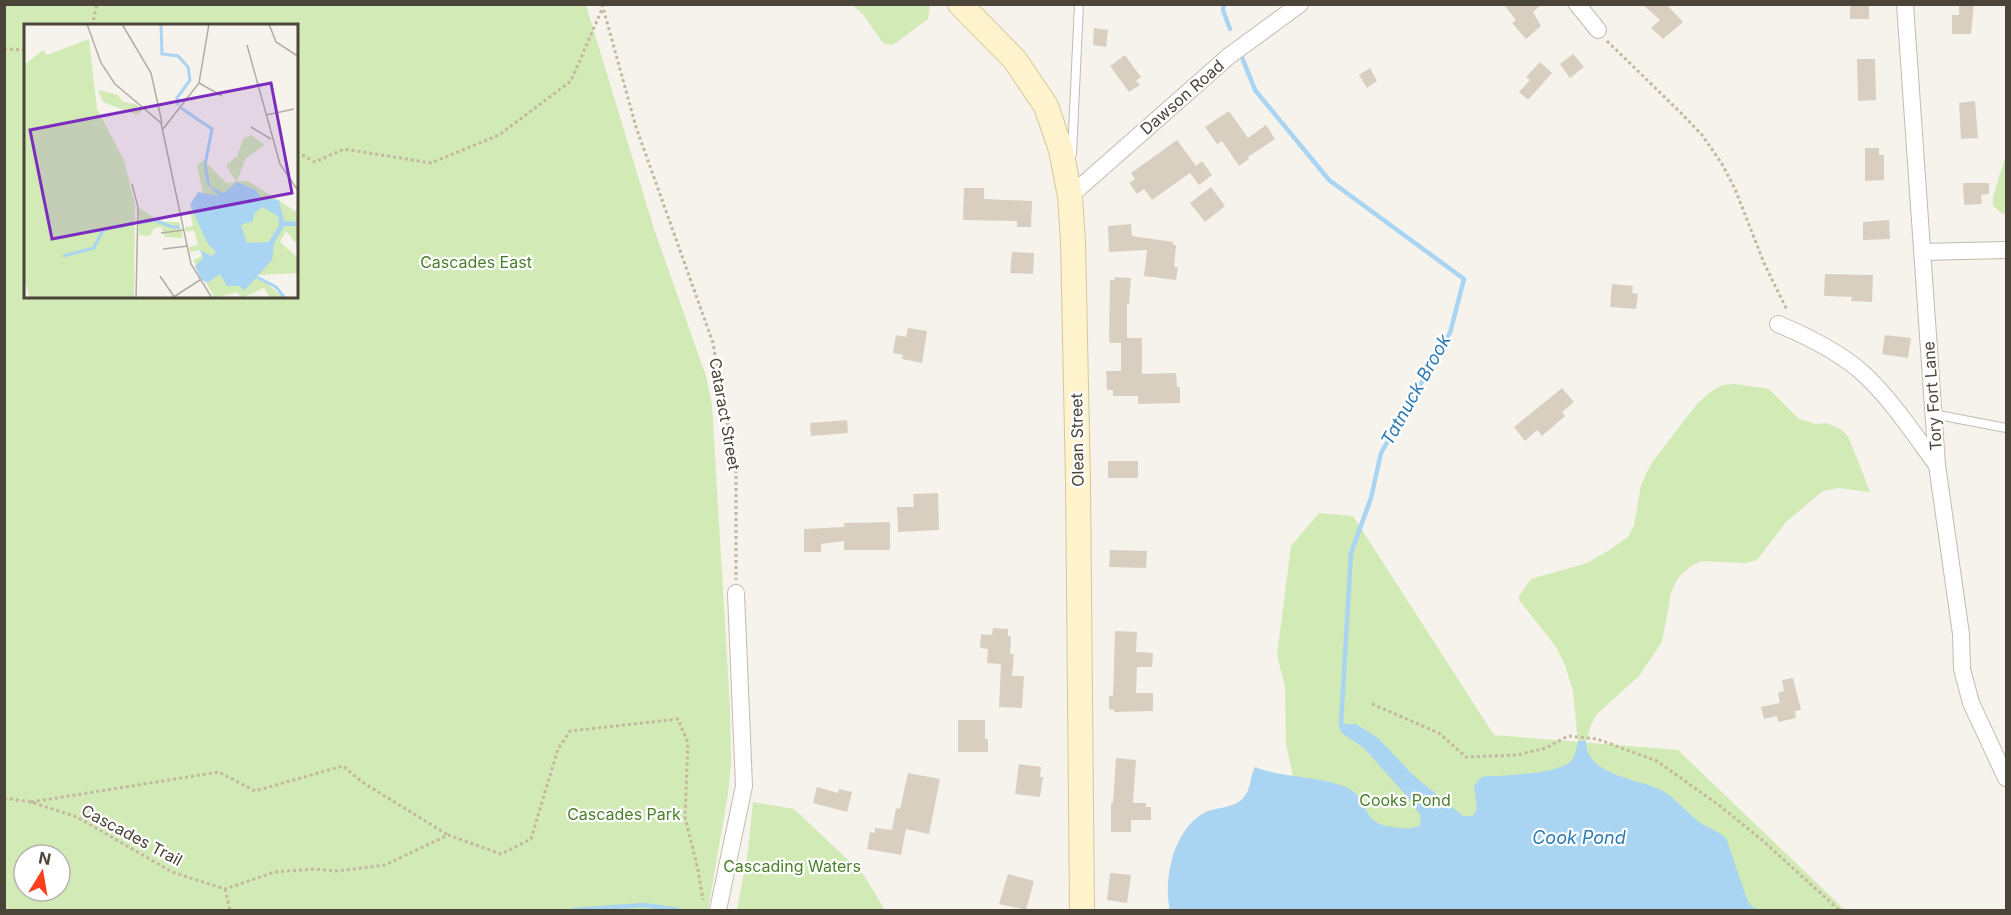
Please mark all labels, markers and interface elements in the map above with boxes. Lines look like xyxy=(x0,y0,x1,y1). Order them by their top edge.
inset map xyxy=(24,24,298,298)
street label: Dawson Road xyxy=(1136,55,1228,139)
park label: Cascades East xyxy=(420,252,532,272)
water label: Tatnuck Brook xyxy=(1376,330,1455,449)
street label: Tory Fort Lane xyxy=(1918,341,1946,451)
street label: Cataract Street xyxy=(705,356,745,472)
street label: Olean Street xyxy=(1066,393,1088,487)
park label: Cooks Pond xyxy=(1359,790,1451,810)
street label: Cascades Trail xyxy=(78,800,186,870)
park label: Cascades Park xyxy=(567,804,681,824)
water label: Cook Pond xyxy=(1532,827,1626,848)
north arrow xyxy=(12,843,72,903)
text: N xyxy=(37,847,53,869)
park label: Cascading Waters xyxy=(723,856,861,876)

